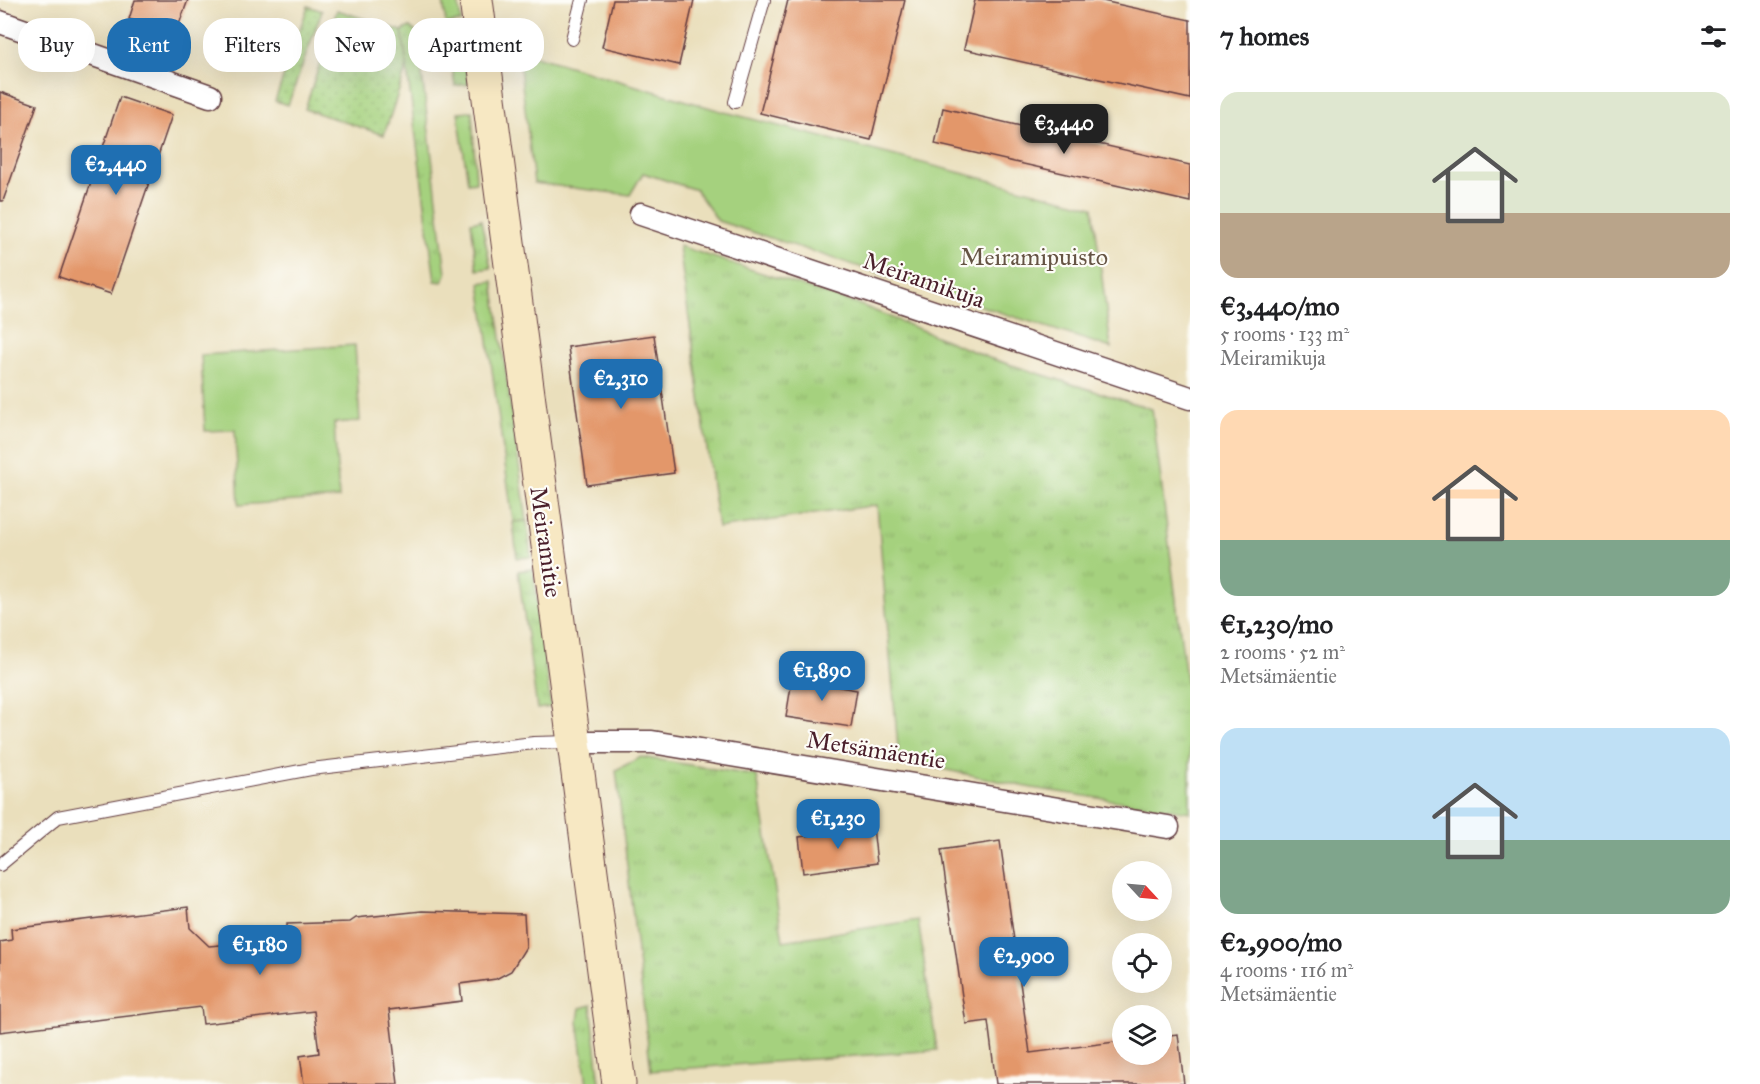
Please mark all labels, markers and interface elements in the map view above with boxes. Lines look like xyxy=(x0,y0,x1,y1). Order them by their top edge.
chip: Buy xyxy=(18,18,95,72)
chip: Rent xyxy=(107,18,191,72)
chip: Filters xyxy=(203,18,302,72)
chip: New xyxy=(314,18,396,72)
chip: Apartment xyxy=(408,18,544,72)
text: 7 homes xyxy=(1220,20,1309,52)
icon: filters xyxy=(1697,20,1730,53)
pin: €3,440 xyxy=(1015,104,1113,155)
text: €3,440 xyxy=(1034,111,1094,135)
icon: home xyxy=(1421,131,1529,239)
pin: €2,440 xyxy=(67,145,165,196)
text: €2,440 xyxy=(85,152,147,176)
park label: Meiramipuisto xyxy=(960,242,1108,272)
street label: Meiramikuja xyxy=(859,245,990,315)
text: €3,440/mo xyxy=(1220,290,1340,322)
text: 5 rooms · 133 m² xyxy=(1220,322,1349,346)
text: Meiramikuja xyxy=(1220,346,1326,370)
pin: €2,310 xyxy=(572,359,670,410)
text: €2,310 xyxy=(593,366,649,390)
icon: home xyxy=(1421,449,1529,557)
street label: Meiramitie xyxy=(523,485,569,599)
text: €1,230/mo xyxy=(1220,608,1333,640)
text: 2 rooms · 52 m² xyxy=(1220,640,1345,664)
pin: €1,890 xyxy=(773,651,871,702)
text: €1,890 xyxy=(793,658,851,682)
text: Metsämäentie xyxy=(1220,664,1337,688)
street label: Metsämäentie xyxy=(804,724,948,776)
icon: home xyxy=(1421,767,1529,875)
pin: €1,230 xyxy=(789,799,887,850)
text: €1,230 xyxy=(811,806,865,830)
north arrow xyxy=(1112,861,1172,921)
map controls xyxy=(1112,861,1172,1065)
pin: €1,180 xyxy=(211,925,309,976)
text: €2,900/mo xyxy=(1220,926,1342,958)
text: €1,180 xyxy=(232,932,288,956)
button: locate xyxy=(1112,933,1172,993)
pin: €2,900 xyxy=(975,937,1073,988)
text: €2,900 xyxy=(993,944,1055,968)
text: 4 rooms · 116 m² xyxy=(1220,958,1353,982)
text: Metsämäentie xyxy=(1220,982,1337,1006)
button: layers xyxy=(1112,1005,1172,1065)

